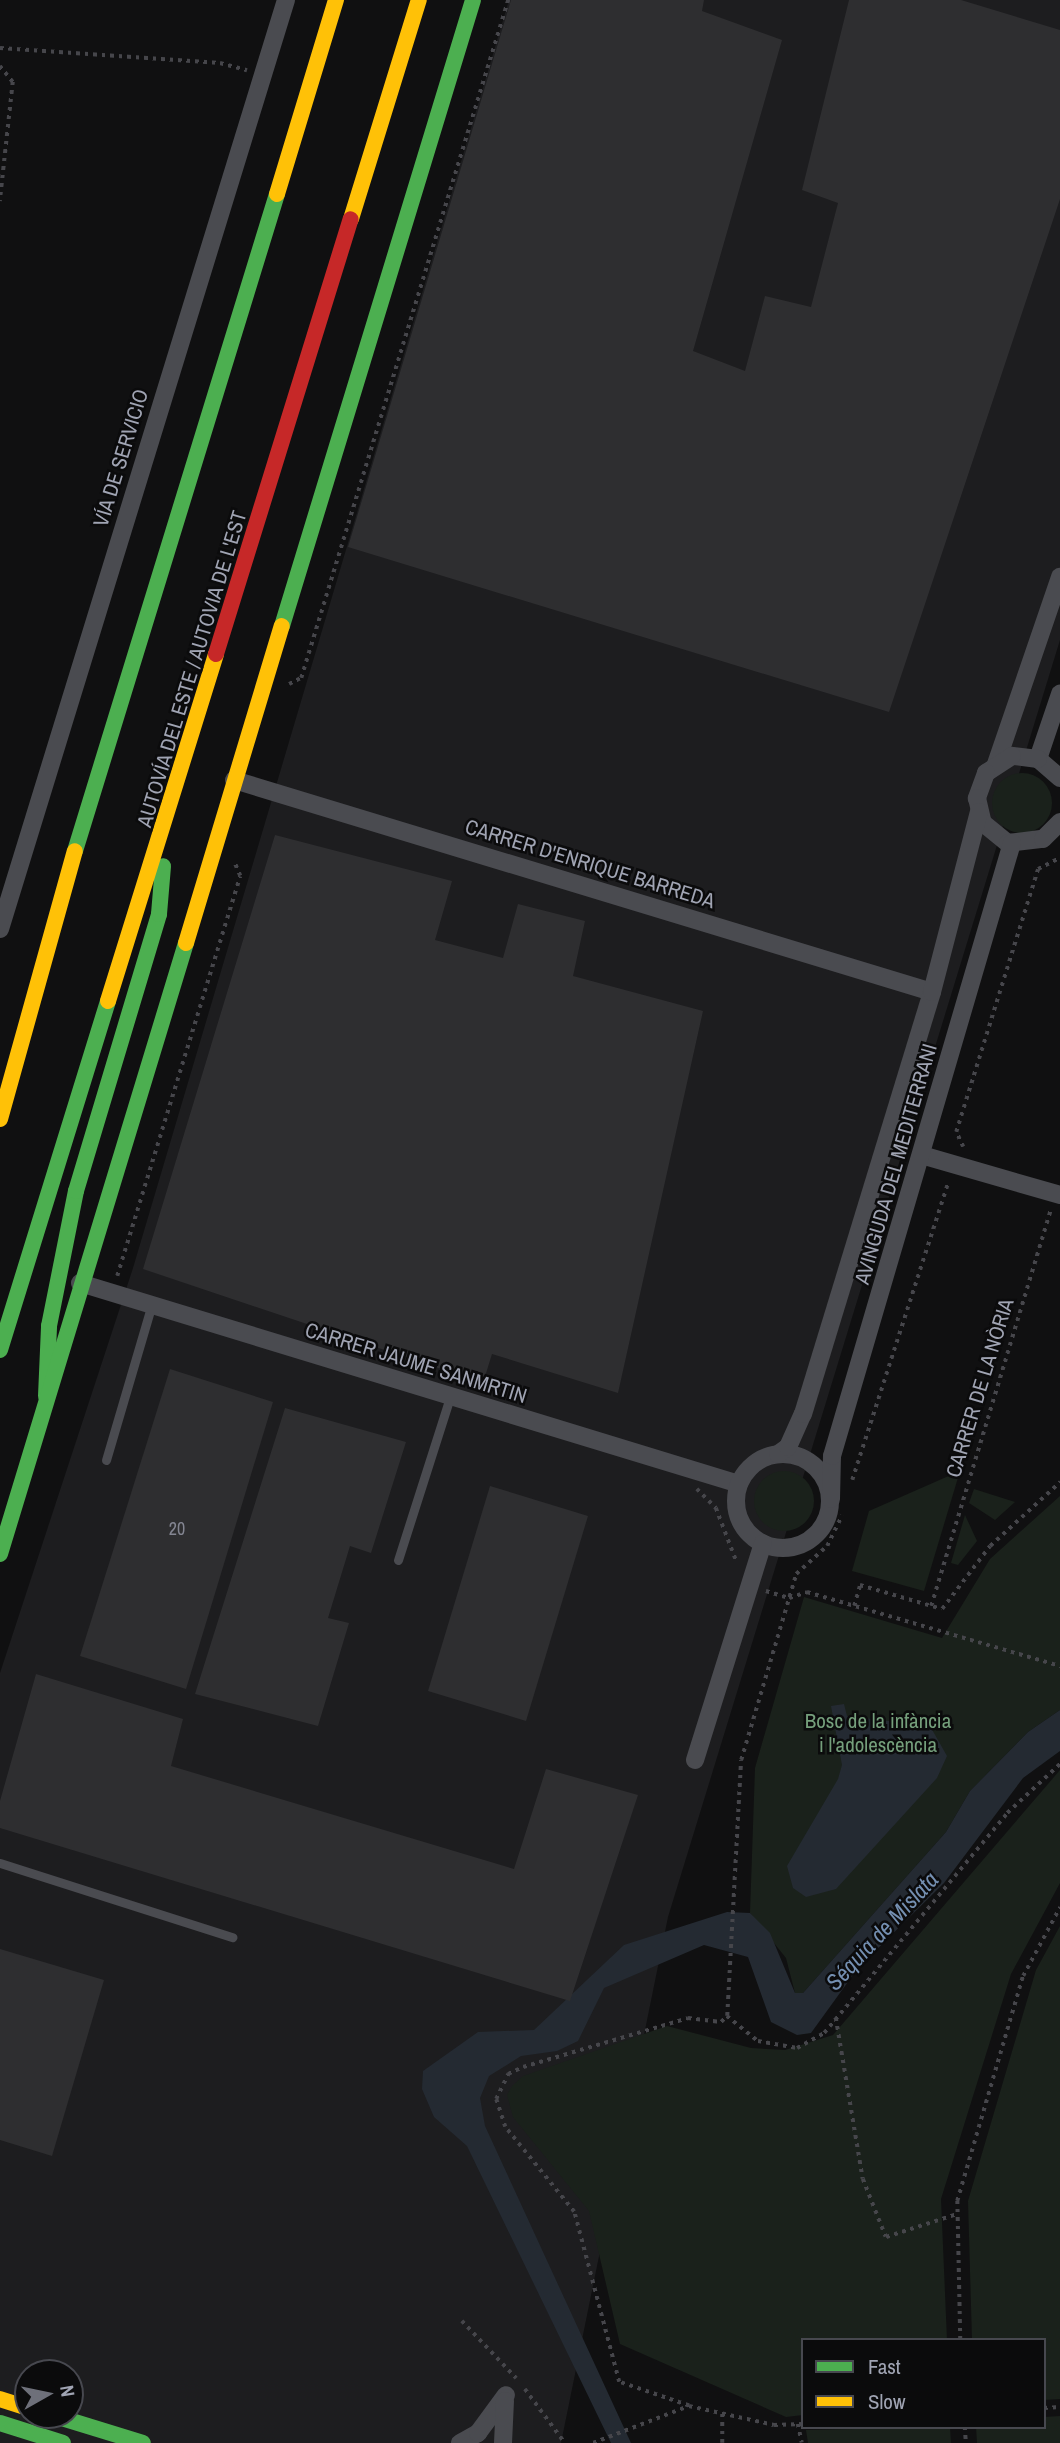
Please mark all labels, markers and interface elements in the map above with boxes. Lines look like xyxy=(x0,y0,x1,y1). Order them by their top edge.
street label: VÍA DE SERVICIO xyxy=(88,386,154,530)
street label: AUTOVÍA DEL ESTE / AUTOVIA DE L'EST xyxy=(131,506,253,832)
street label: CARRER D'ENRIQUE BARREDA xyxy=(462,814,718,914)
street label: AVINGUDA DEL MEDITERRANI xyxy=(849,1040,943,1288)
street label: CARRER DE LA NÒRIA xyxy=(941,1295,1019,1481)
street label: CARRER JAUME SANMRTIN xyxy=(302,1317,530,1409)
house number: 20 xyxy=(169,1518,185,1540)
park label: Bosc de la infància i l'adolescència xyxy=(805,1708,951,1758)
water label: Séquia de Mislata xyxy=(820,1866,944,1996)
legend xyxy=(801,2338,1046,2429)
text: Fast xyxy=(868,2352,901,2381)
north arrow xyxy=(14,2359,84,2429)
text: N xyxy=(54,2383,81,2399)
text: Slow xyxy=(868,2387,905,2416)

